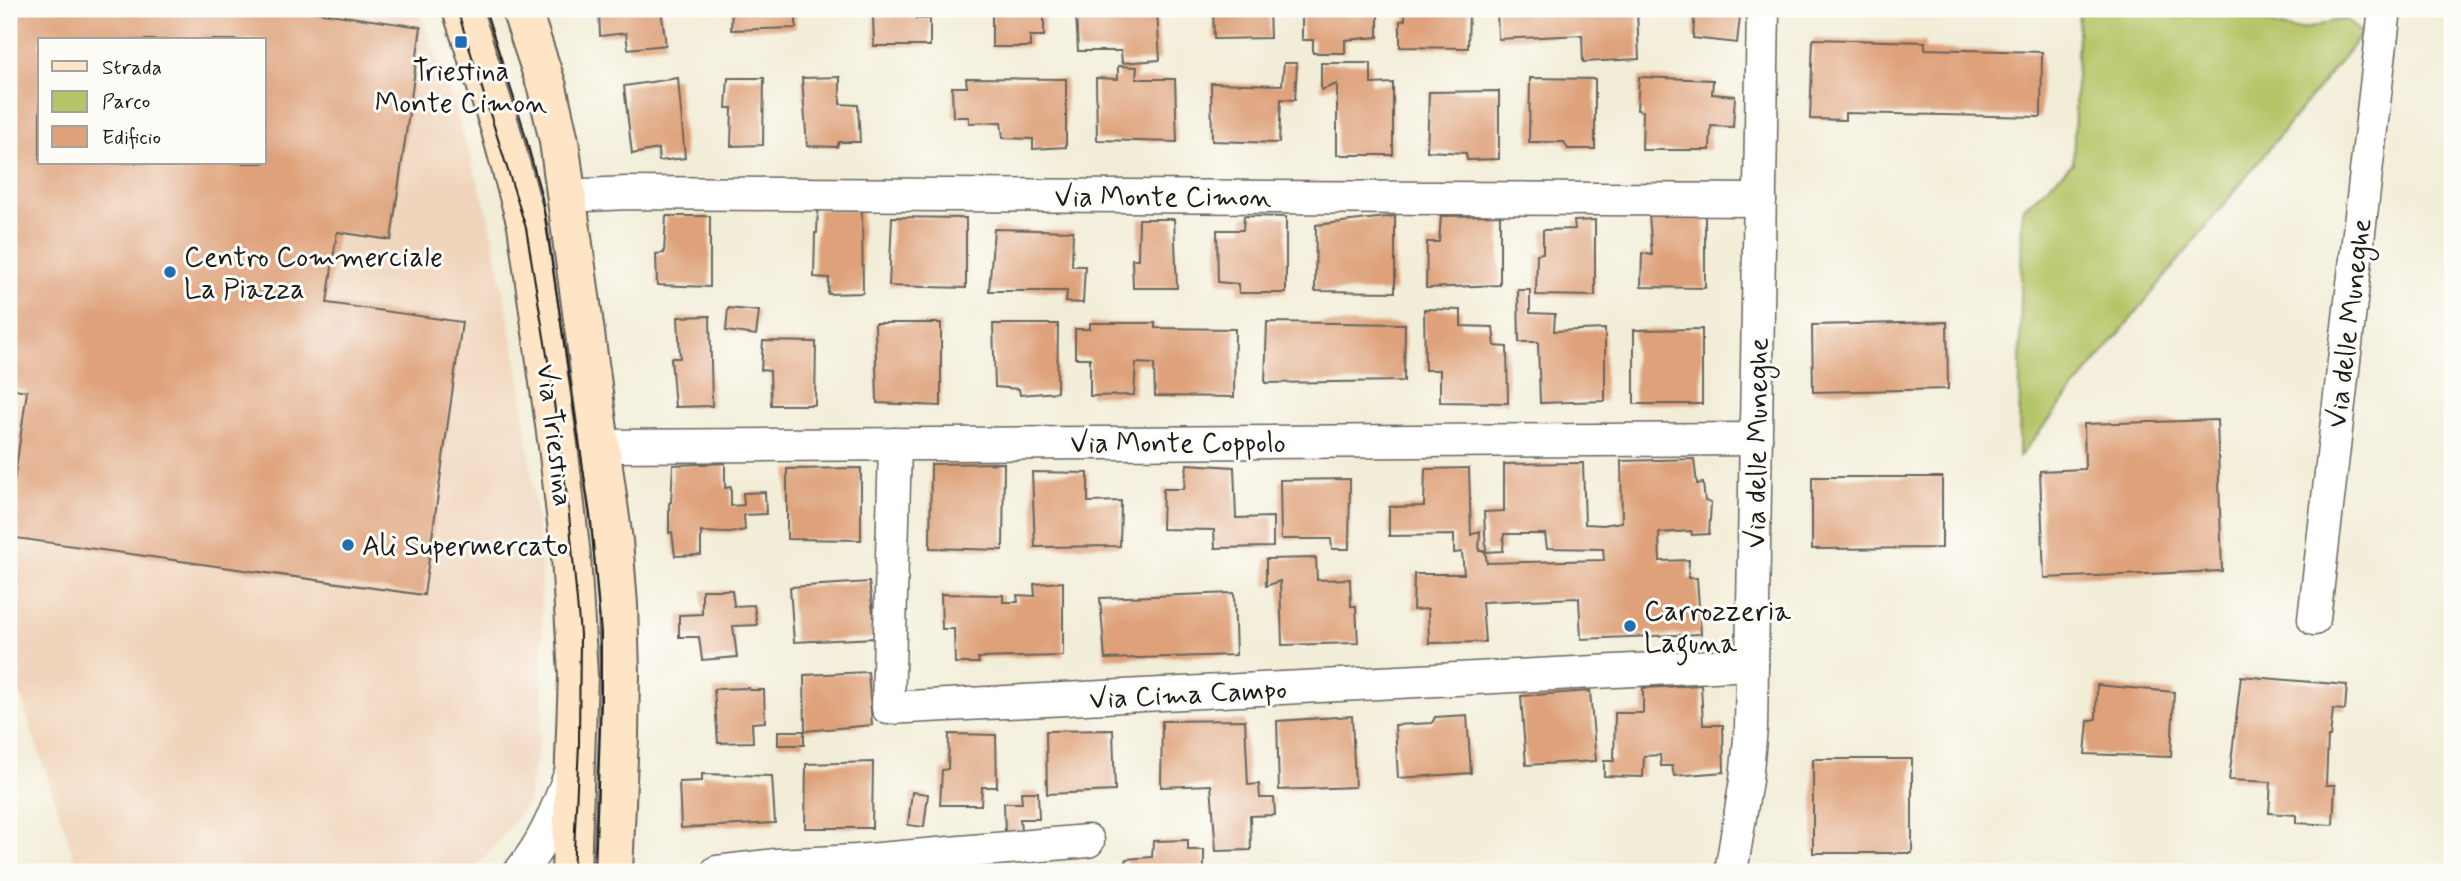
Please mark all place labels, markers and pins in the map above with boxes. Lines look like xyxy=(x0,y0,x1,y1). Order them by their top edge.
marker: Triestina Monte Cimon xyxy=(453,34,469,50)
place label: Triestina Monte Cimon xyxy=(375,54,547,123)
place label: Centro Commerciale La Piazza xyxy=(184,240,443,309)
marker: Centro Commerciale La Piazza xyxy=(162,264,178,280)
place label: Ali Supermercato xyxy=(362,529,568,566)
marker: Ali Supermercato xyxy=(340,537,356,553)
place label: Carrozzeria Laguna xyxy=(1644,594,1791,666)
marker: Carrozzeria Laguna xyxy=(1622,618,1638,634)

